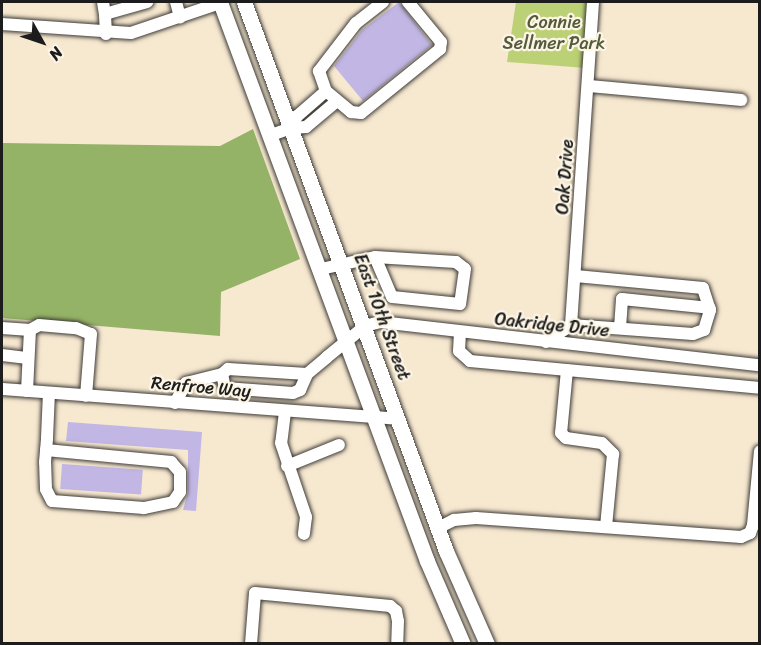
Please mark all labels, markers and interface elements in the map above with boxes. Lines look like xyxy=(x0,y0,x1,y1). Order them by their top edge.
north arrow xyxy=(12,12,72,72)
park label: Connie Sellmer Park xyxy=(503,12,605,54)
text: N xyxy=(41,40,71,67)
street label: Oak Drive xyxy=(552,139,578,215)
street label: East 10th Street xyxy=(349,251,415,383)
street label: Oakridge Drive xyxy=(494,308,610,342)
street label: Renfroe Way xyxy=(150,372,252,402)

